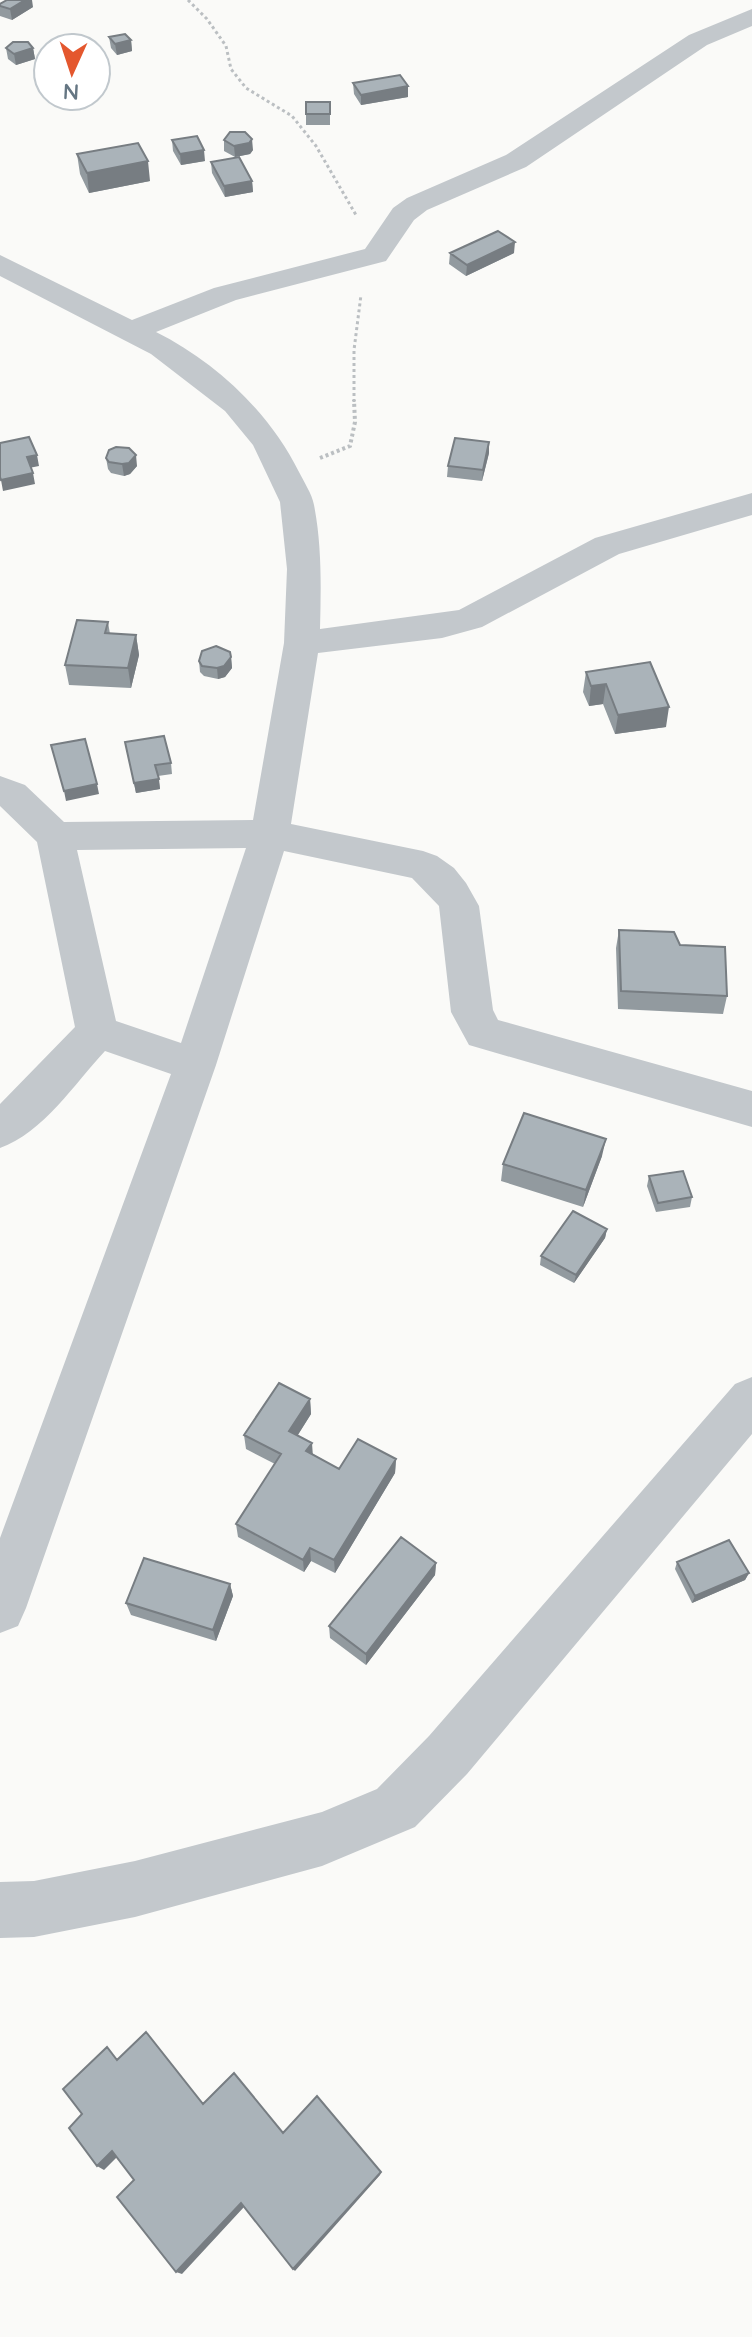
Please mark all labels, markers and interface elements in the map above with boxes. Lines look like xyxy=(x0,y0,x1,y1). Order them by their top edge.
north arrow xyxy=(32,32,112,112)
text: N xyxy=(62,78,80,106)

